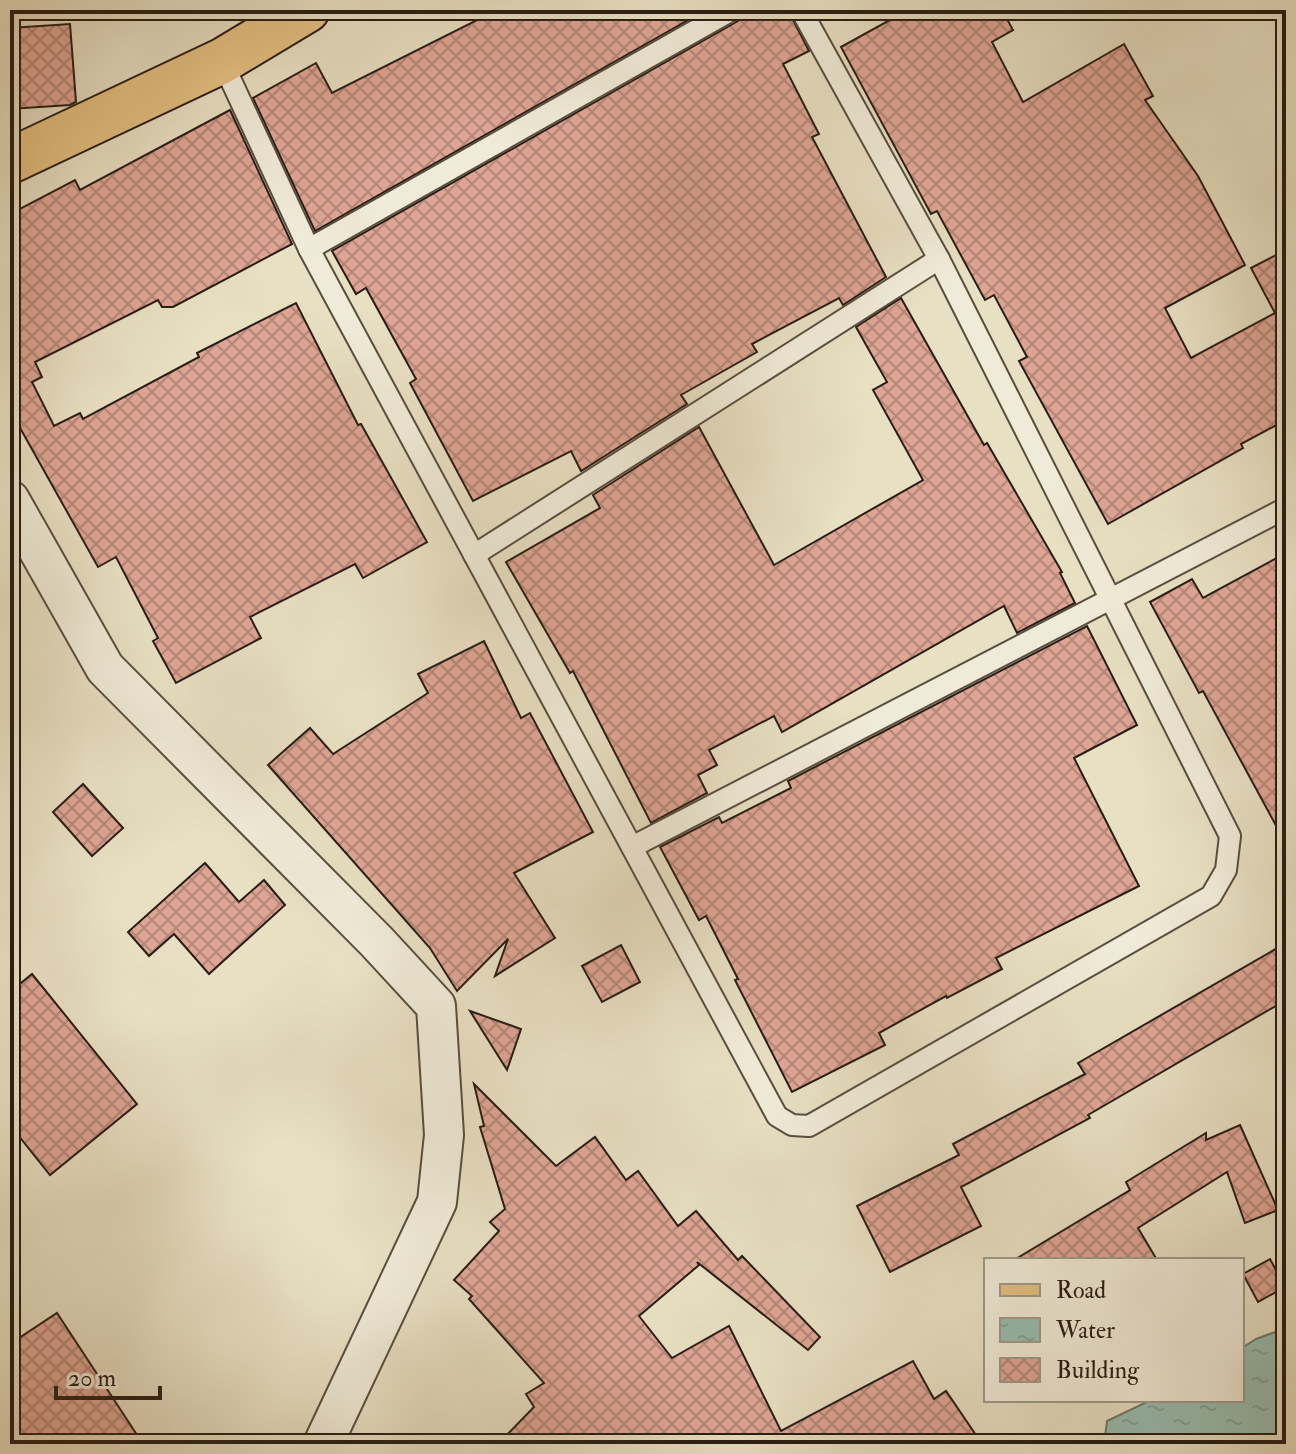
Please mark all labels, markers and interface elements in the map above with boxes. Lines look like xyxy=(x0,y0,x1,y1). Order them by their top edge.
legend xyxy=(984,1258,1244,1402)
text: Road xyxy=(1056,1275,1106,1306)
text: Water xyxy=(1055,1315,1115,1346)
scale bar xyxy=(56,1350,160,1400)
text: Building xyxy=(1056,1355,1140,1386)
text: 20 m xyxy=(68,1363,117,1394)

